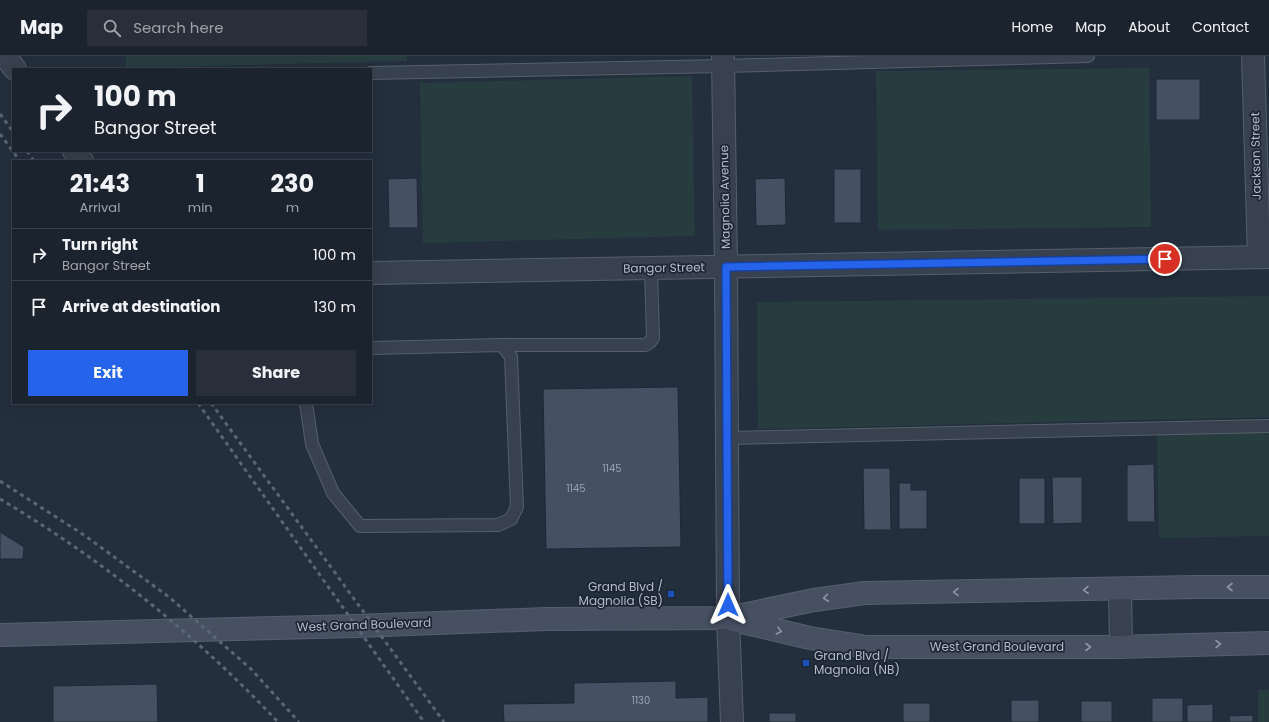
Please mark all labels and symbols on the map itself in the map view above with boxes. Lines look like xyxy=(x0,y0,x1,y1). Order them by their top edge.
street label: Jackson Street xyxy=(1246,112,1265,200)
street label: Magnolia Avenue xyxy=(715,145,734,249)
pin xyxy=(1148,242,1182,276)
street label: Bangor Street xyxy=(623,258,705,277)
house number: 1145 xyxy=(603,461,621,476)
house number: 1145 xyxy=(567,481,585,496)
place label: Grand Blvd / Magnolia (SB) xyxy=(579,578,663,609)
one-way arrow xyxy=(1227,583,1233,591)
position arrow xyxy=(707,584,749,626)
one-way arrow xyxy=(1083,586,1089,594)
one-way arrow xyxy=(953,588,959,596)
marker: Grand Blvd / Magnolia (SB) xyxy=(666,589,676,599)
one-way arrow xyxy=(823,593,830,602)
street label: West Grand Boulevard xyxy=(297,614,431,635)
one-way arrow xyxy=(775,626,782,635)
street label: West Grand Boulevard xyxy=(930,638,1064,655)
one-way arrow xyxy=(1215,640,1221,649)
one-way arrow xyxy=(1085,643,1091,651)
place label: Grand Blvd / Magnolia (NB) xyxy=(814,647,900,678)
marker: Grand Blvd / Magnolia (NB) xyxy=(801,658,811,668)
house number: 1130 xyxy=(632,693,650,708)

